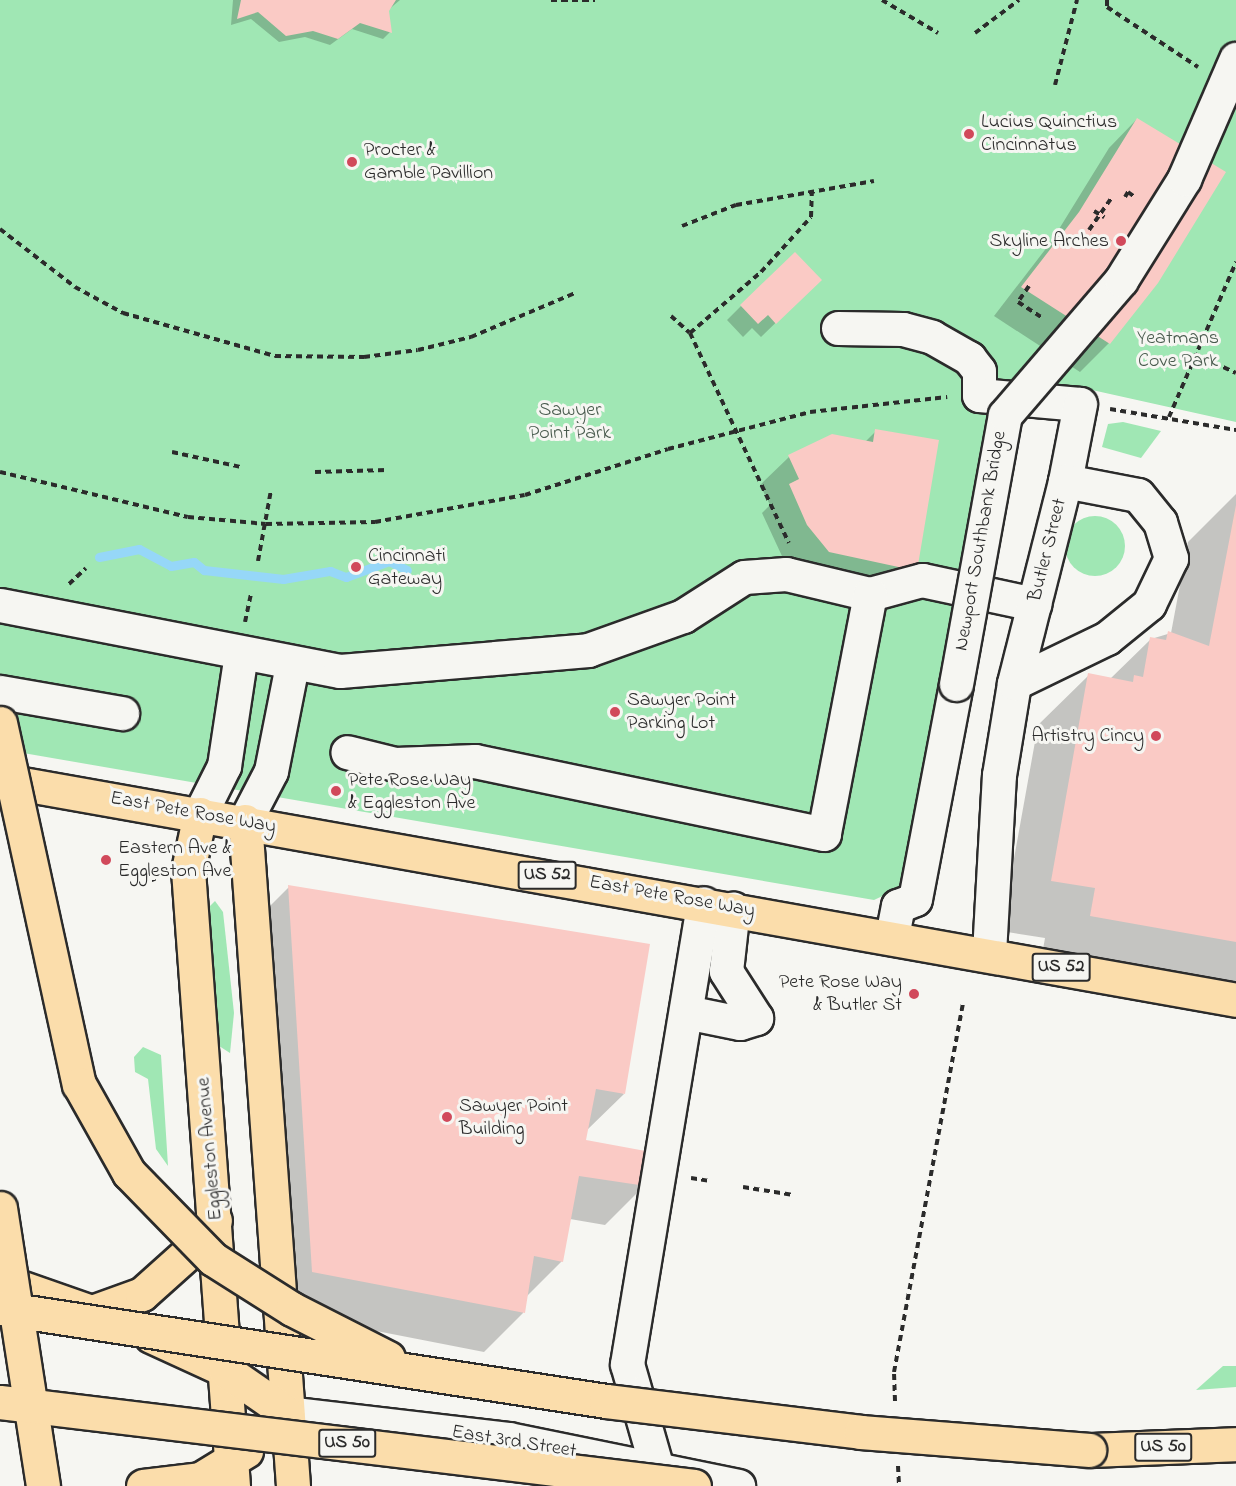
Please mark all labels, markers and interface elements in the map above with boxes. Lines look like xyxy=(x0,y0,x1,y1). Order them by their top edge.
place label: Lucius Quinctius Cincinnatus xyxy=(981,110,1117,157)
marker: Lucius Quinctius Cincinnatus xyxy=(962,127,976,141)
place label: Procter & Gamble Pavillion xyxy=(364,138,493,185)
marker: Procter & Gamble Pavillion xyxy=(345,155,359,169)
place label: Skyline Arches xyxy=(989,229,1109,253)
marker: Skyline Arches xyxy=(1114,234,1128,248)
park label: Yeatmans Cove Park xyxy=(1137,327,1219,374)
park label: Sawyer Point Park xyxy=(529,398,611,445)
street label: Newport Southbank Bridge xyxy=(950,429,1012,653)
street label: Butler Street xyxy=(1024,496,1072,604)
place label: Cincinnati Gateway xyxy=(368,544,446,591)
marker: Cincinnati Gateway xyxy=(349,560,363,574)
place label: Sawyer Point Parking Lot xyxy=(627,688,736,735)
marker: Sawyer Point Parking Lot xyxy=(608,705,622,719)
place label: Artistry Cincy xyxy=(1032,724,1144,748)
marker: Artistry Cincy xyxy=(1149,729,1163,743)
place label: Pete Rose Way & Eggleston Ave xyxy=(348,768,476,815)
marker: Pete Rose Way & Eggleston Ave xyxy=(329,784,343,798)
street label: East Pete Rose Way xyxy=(108,787,278,839)
place label: Eastern Ave & Eggleston Ave xyxy=(118,837,232,884)
marker: Eastern Ave & Eggleston Ave xyxy=(99,853,113,867)
road number: US 52 xyxy=(517,860,577,890)
street label: East Pete Rose Way xyxy=(587,871,757,923)
road number: US 52 xyxy=(1031,952,1091,982)
place label: Pete Rose Way & Butler St xyxy=(779,970,902,1017)
marker: Pete Rose Way & Butler St xyxy=(907,987,921,1001)
street label: Eggleston Avenue xyxy=(192,1076,228,1222)
place label: Sawyer Point Building xyxy=(459,1094,568,1141)
marker: Sawyer Point Building xyxy=(440,1110,454,1124)
street label: East 3rd Street xyxy=(450,1420,578,1464)
road number: US 50 xyxy=(317,1428,377,1458)
road number: US 50 xyxy=(1133,1432,1193,1462)

